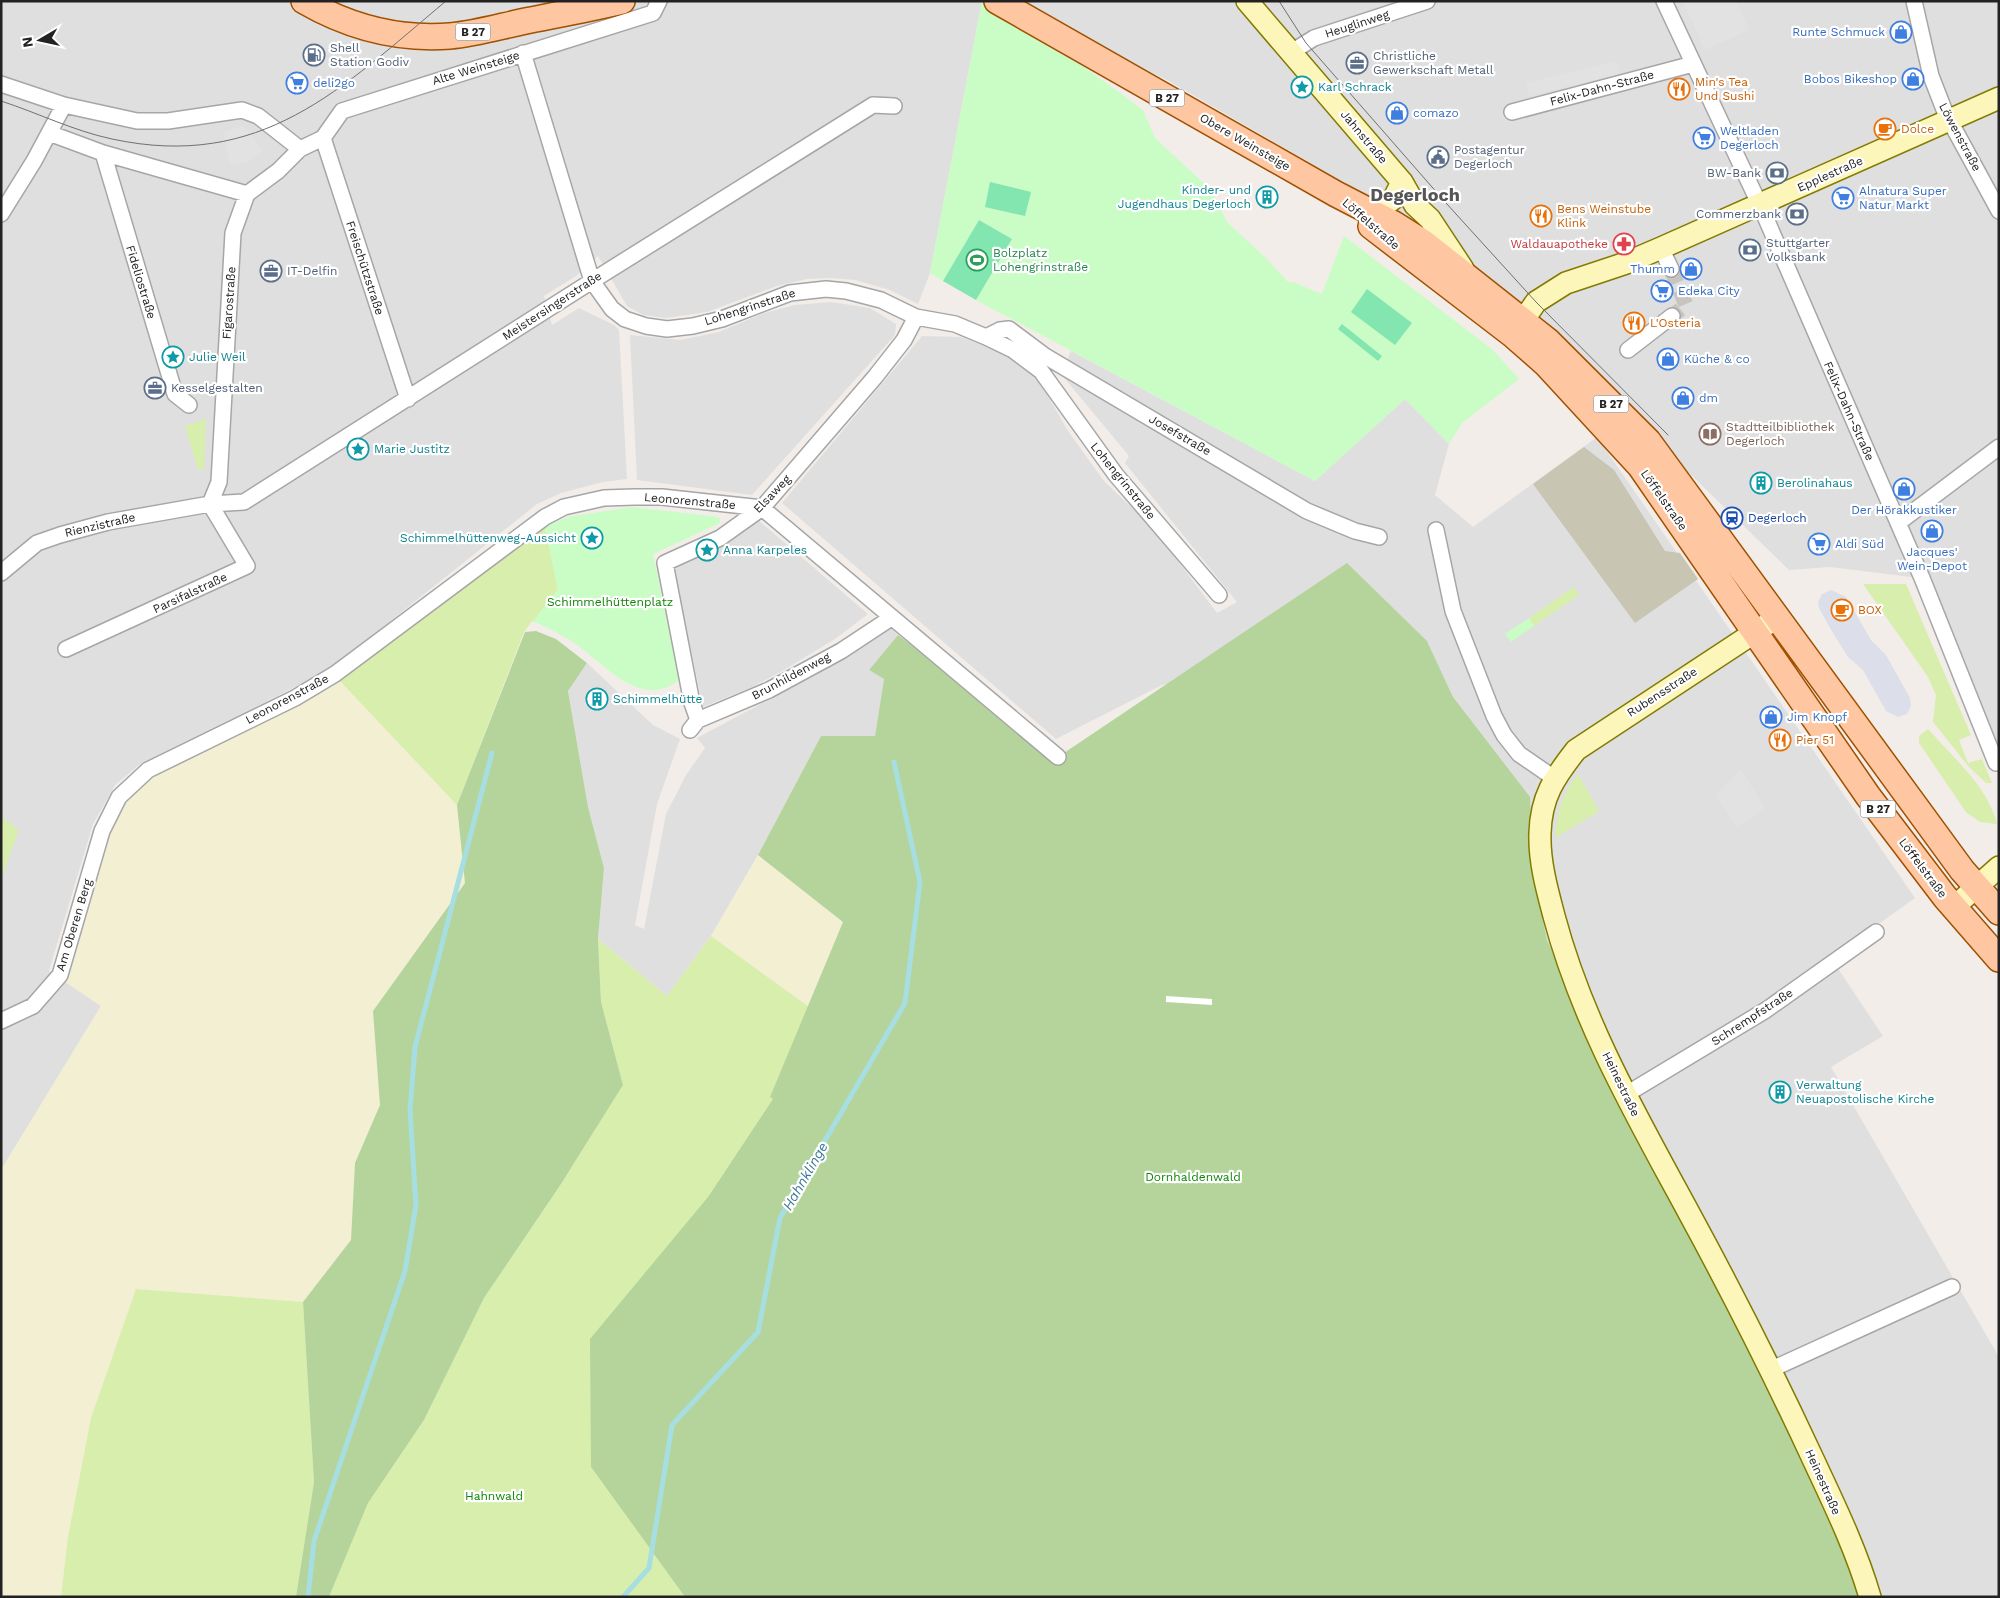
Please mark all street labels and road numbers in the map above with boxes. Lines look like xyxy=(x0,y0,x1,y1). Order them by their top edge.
street label: Heuglinweg xyxy=(1323,7,1391,41)
road number: B 27 xyxy=(456,24,490,41)
street label: Alte Weinsteige xyxy=(431,48,521,88)
street label: Felix-Dahn-Straße xyxy=(1548,67,1656,109)
road number: B 27 xyxy=(1150,90,1184,106)
street label: Löwenstraße xyxy=(1936,100,1984,174)
street label: Jahnstraße xyxy=(1338,107,1390,167)
street label: Obere Weinsteige xyxy=(1197,110,1293,174)
street label: Epplestraße xyxy=(1795,153,1865,195)
street label: Löffelstraße xyxy=(1340,195,1402,253)
street label: Freischützstraße xyxy=(343,219,387,317)
street label: Fideliostraße xyxy=(123,244,159,321)
street label: Figarostraße xyxy=(219,266,239,340)
street label: Meistersingerstraße xyxy=(500,269,604,343)
street label: Lohengrinstraße xyxy=(703,286,797,328)
street label: Felix-Dahn-Straße xyxy=(1821,359,1877,463)
road number: B 27 xyxy=(1594,396,1628,412)
street label: Josefstraße xyxy=(1147,412,1213,458)
street label: Lohengrinstraße xyxy=(1088,440,1158,522)
street label: Löffelstraße xyxy=(1638,467,1690,533)
street label: Elsaweg xyxy=(750,472,794,516)
street label: Leonorenstraße xyxy=(644,490,737,512)
street label: Rienzistraße xyxy=(63,510,137,540)
street label: Parsifalstraße xyxy=(151,570,229,616)
street label: Brunhildenweg xyxy=(749,649,833,703)
street label: Rubensstraße xyxy=(1624,664,1700,720)
street label: Leonorenstraße xyxy=(243,671,331,727)
road number: B 27 xyxy=(1860,801,1896,818)
street label: Löffelstraße xyxy=(1896,835,1950,901)
street label: Am Oberen Berg xyxy=(53,877,95,973)
street label: Schrempfstraße xyxy=(1709,985,1795,1049)
street label: Heinestraße xyxy=(1599,1049,1643,1119)
street label: Heinestraße xyxy=(1802,1447,1844,1517)

